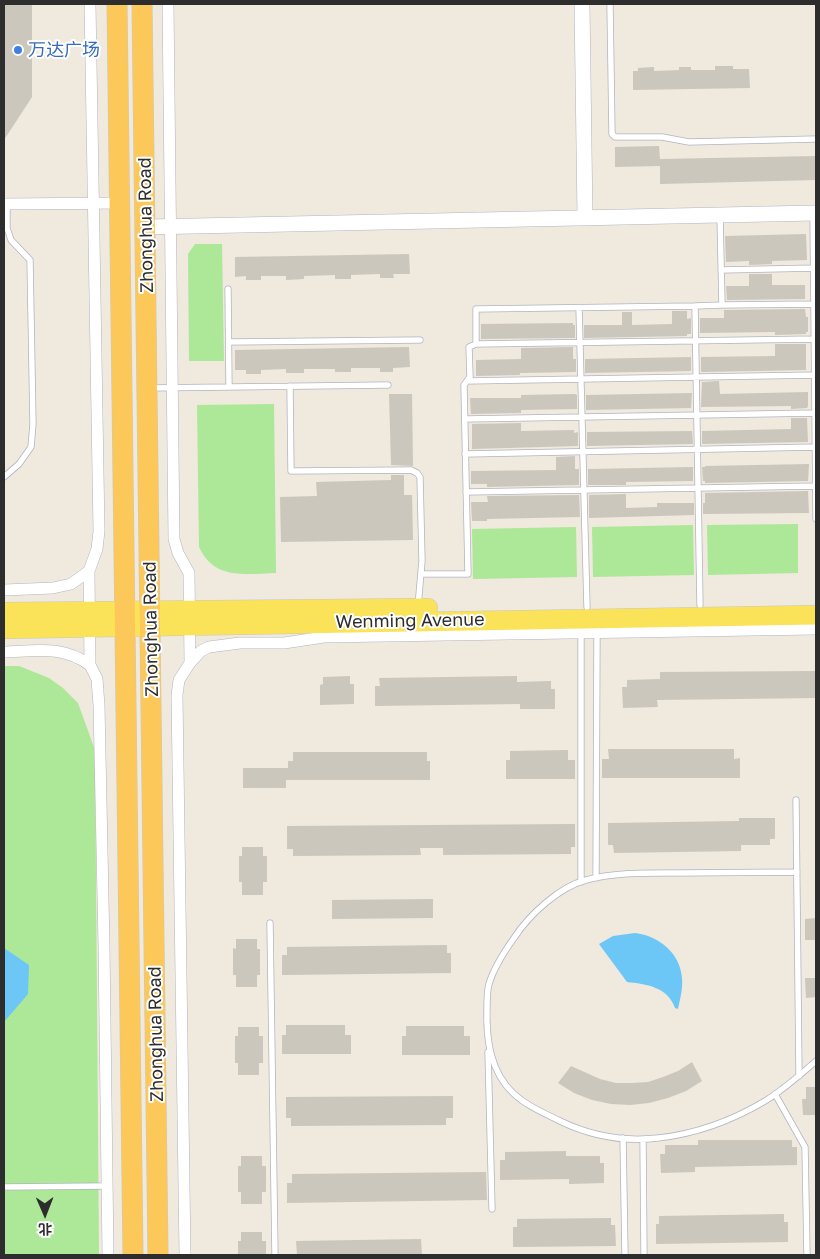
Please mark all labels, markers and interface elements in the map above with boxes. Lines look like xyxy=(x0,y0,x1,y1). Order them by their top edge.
place label: 万达广场 xyxy=(28,39,100,61)
marker: 万达广场 xyxy=(12,44,24,56)
street label: Zhonghua Road xyxy=(134,157,158,293)
street label: Zhonghua Road xyxy=(139,561,163,697)
street label: Wenming Avenue xyxy=(335,609,485,633)
street label: Zhonghua Road xyxy=(144,966,168,1102)
north arrow xyxy=(20,1189,70,1239)
text: 北 xyxy=(38,1221,52,1238)

